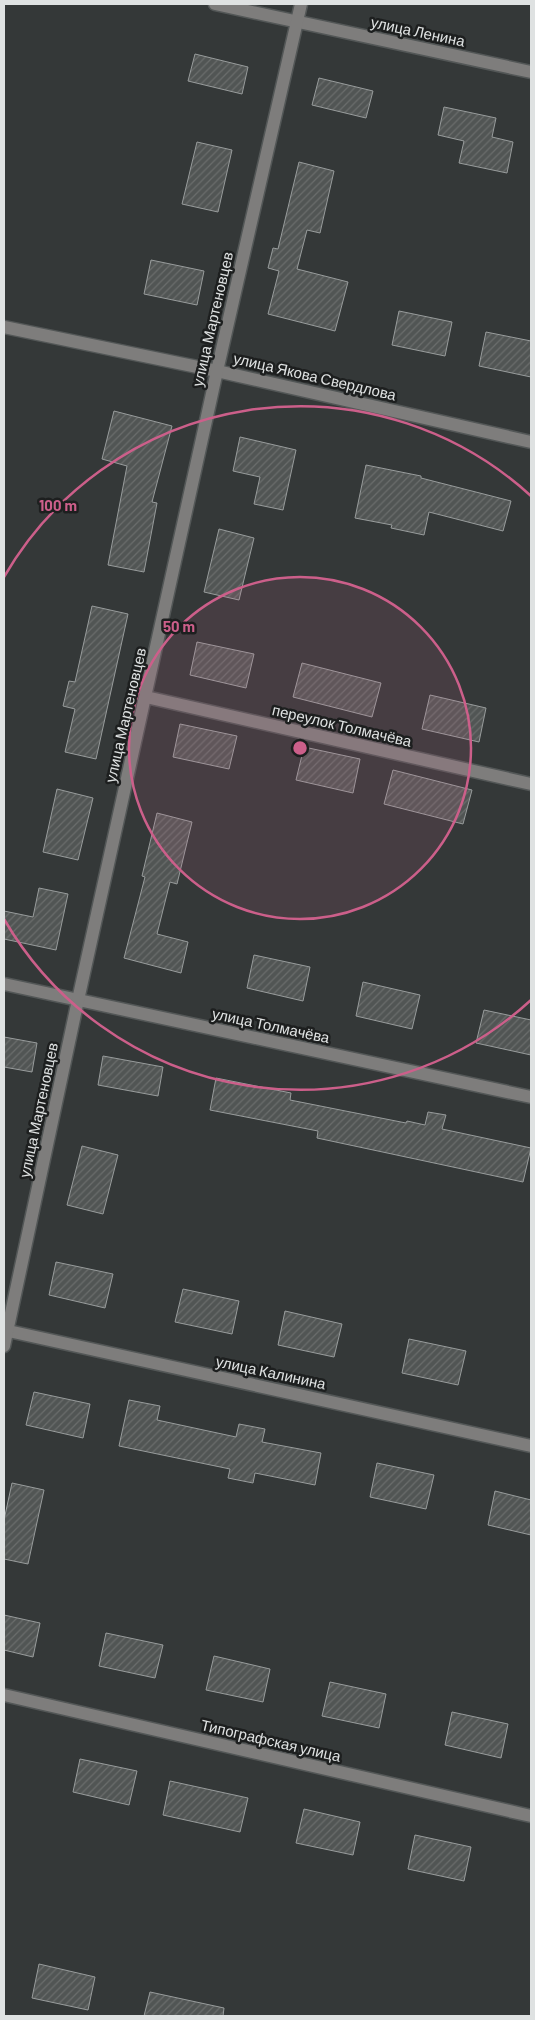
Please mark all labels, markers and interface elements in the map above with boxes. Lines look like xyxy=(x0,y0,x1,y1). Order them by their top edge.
street label: улица Ленина xyxy=(369,12,467,50)
street label: улица Мартеновцев xyxy=(188,250,236,388)
street label: улица Якова Свердлова xyxy=(232,349,399,404)
text: 100 m xyxy=(39,496,77,514)
text: 50 m xyxy=(163,617,195,635)
street label: улица Мартеновцев xyxy=(101,646,149,784)
street label: переулок Толмачёва xyxy=(271,700,414,750)
centre of rings xyxy=(291,739,309,757)
street label: улица Толмачёва xyxy=(211,1004,332,1046)
street label: улица Мартеновцев xyxy=(15,1041,61,1179)
street label: улица Калинина xyxy=(214,1352,328,1393)
street label: Типографская улица xyxy=(199,1715,343,1765)

